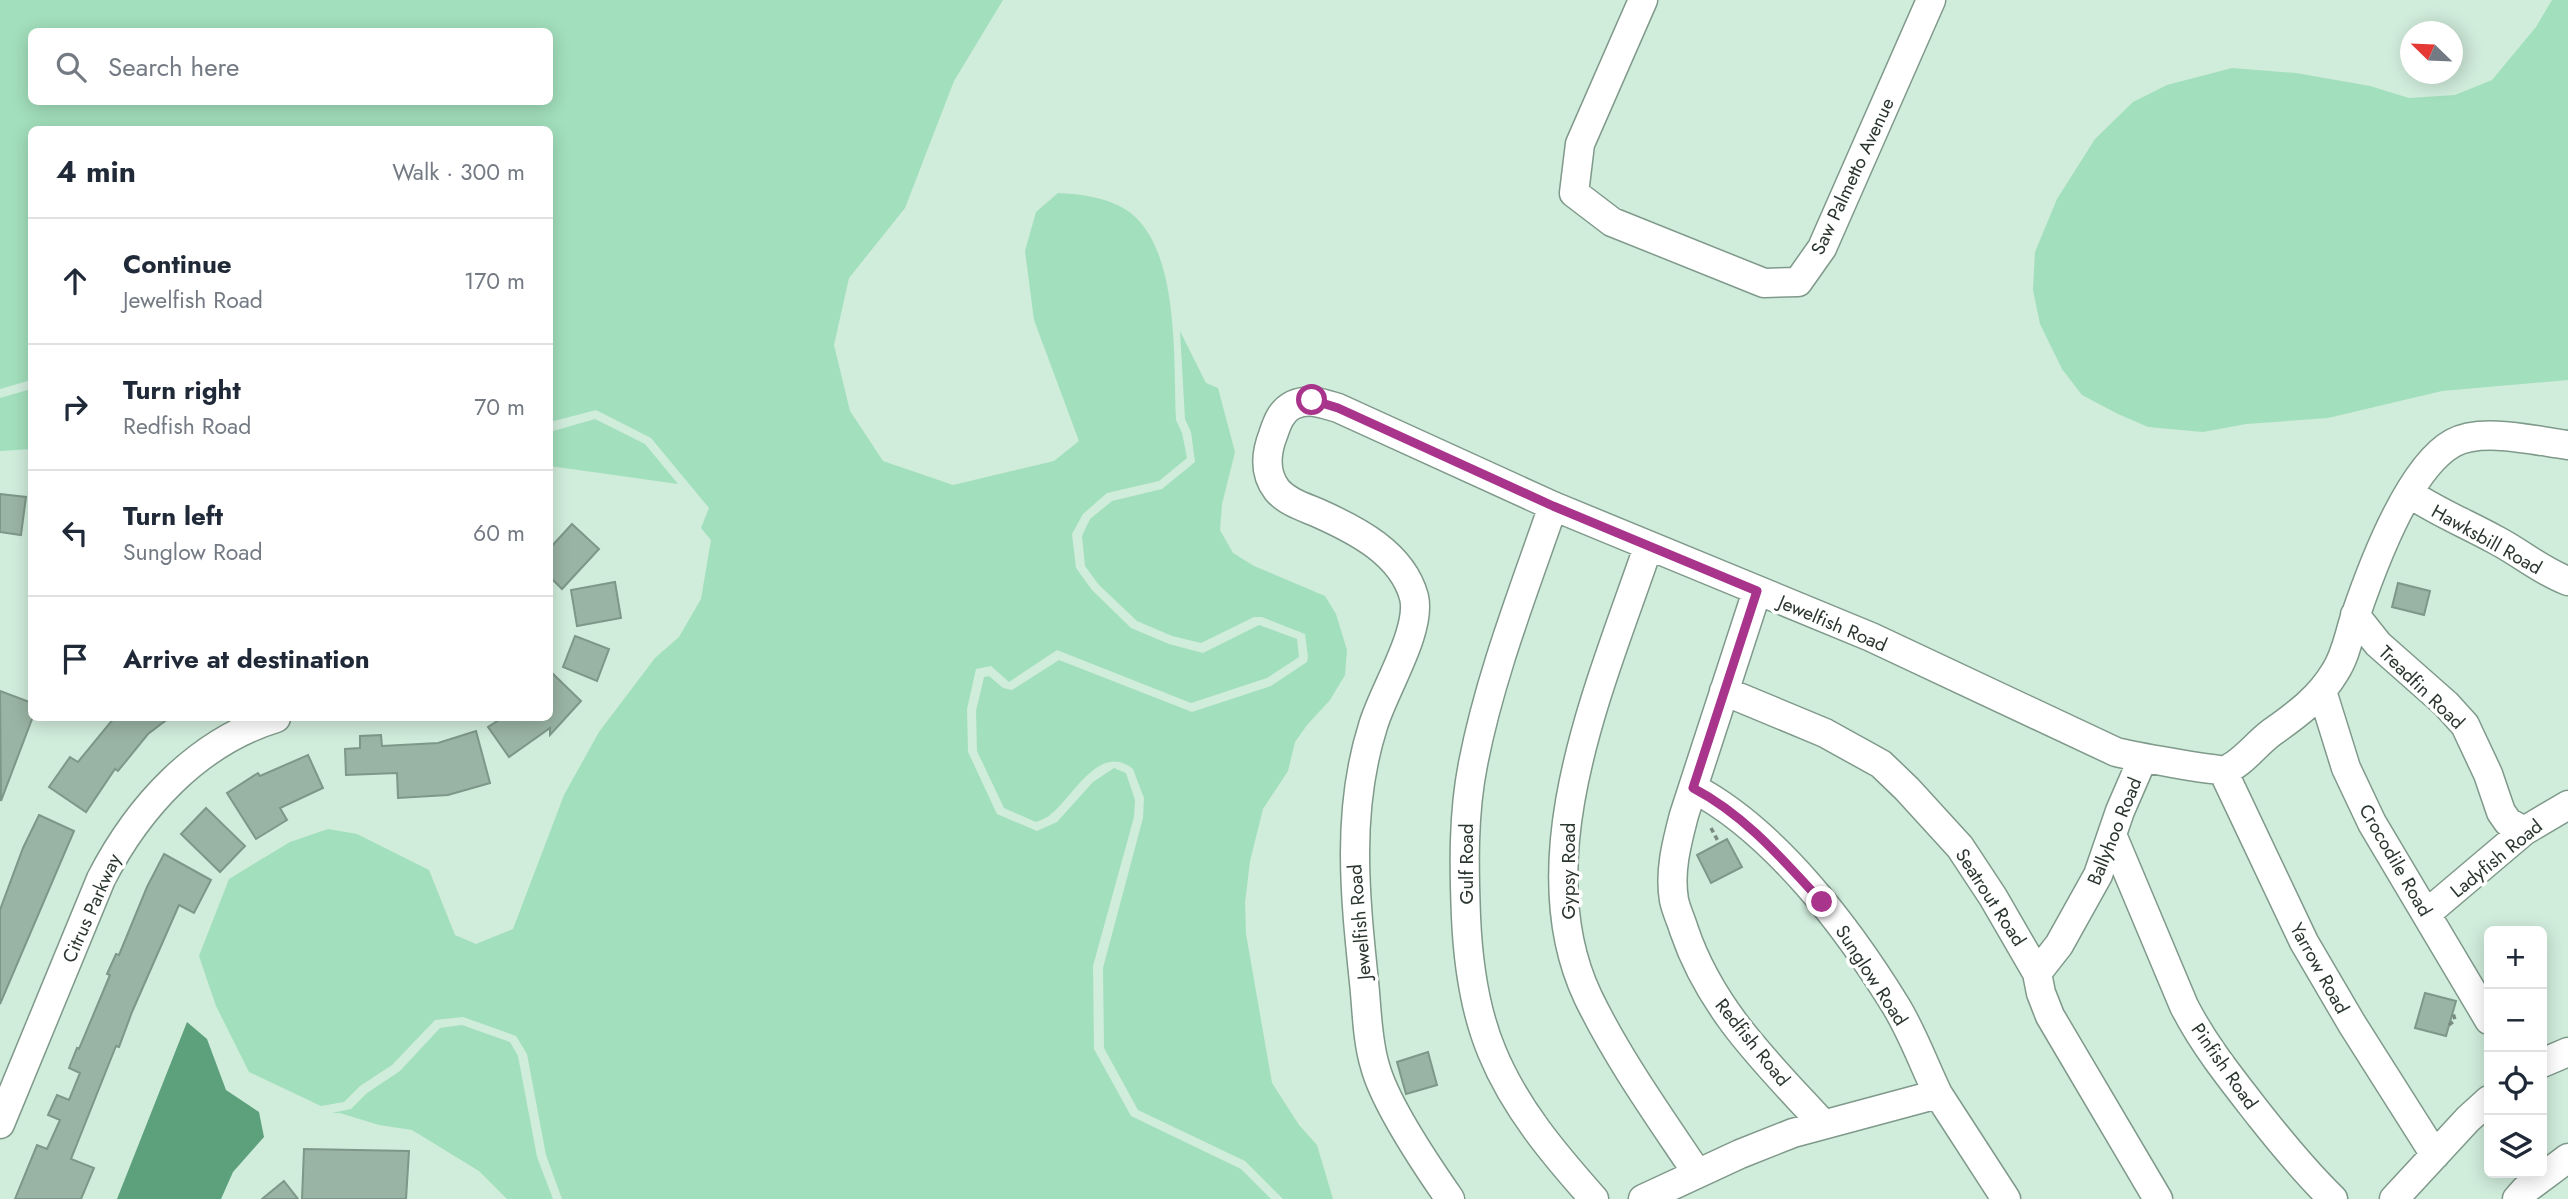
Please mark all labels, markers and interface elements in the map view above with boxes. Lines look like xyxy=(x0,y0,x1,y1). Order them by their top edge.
north arrow xyxy=(2400,21,2463,84)
search box xyxy=(28,28,553,105)
icon: search xyxy=(52,48,90,86)
text: Search here xyxy=(108,48,240,86)
street label: Saw Palmetto Avenue xyxy=(1804,93,1901,259)
text: 4 min xyxy=(56,150,136,193)
text: Walk · 300 m xyxy=(392,155,525,189)
text: Continue xyxy=(123,245,232,283)
icon: ahead xyxy=(56,262,94,300)
text: 170 m xyxy=(464,264,525,298)
text: Jewelfish Road xyxy=(123,283,263,317)
text: Turn right xyxy=(123,371,241,409)
route start xyxy=(1296,384,1327,415)
icon: right xyxy=(56,388,94,426)
text: 70 m xyxy=(474,390,525,424)
text: Redfish Road xyxy=(123,409,251,443)
text: Turn left xyxy=(123,497,223,535)
street label: Hawksbill Road xyxy=(2427,498,2547,581)
icon: left xyxy=(56,514,94,552)
text: 60 m xyxy=(473,516,525,550)
text: Sunglow Road xyxy=(123,535,263,569)
street label: Jewelfish Road xyxy=(1772,587,1891,658)
street label: Treadfin Road xyxy=(2373,639,2471,735)
icon: arrive xyxy=(56,640,94,678)
text: Arrive at destination xyxy=(123,640,370,678)
street label: Ballyhoo Road xyxy=(2081,773,2148,889)
street label: Crocodile Road xyxy=(2352,799,2439,921)
street label: Ladyfish Road xyxy=(2444,813,2548,904)
street label: Gulf Road xyxy=(1453,823,1480,905)
street label: Gypsy Road xyxy=(1555,823,1582,919)
street label: Seatrout Road xyxy=(1949,843,2032,951)
street label: Citrus Parkway xyxy=(55,849,128,967)
street label: Jewelfish Road xyxy=(1341,863,1378,984)
route end xyxy=(1806,886,1837,917)
street label: Yarrow Road xyxy=(2283,918,2356,1019)
street label: Sunglow Road xyxy=(1829,920,1914,1031)
map controls xyxy=(2484,926,2547,1178)
button: + xyxy=(2484,926,2547,989)
button: − xyxy=(2484,989,2547,1052)
street label: Redfish Road xyxy=(1709,993,1796,1092)
street label: Pinfish Road xyxy=(2185,1018,2264,1115)
button: locate xyxy=(2484,1052,2547,1115)
button: layers xyxy=(2484,1115,2547,1178)

